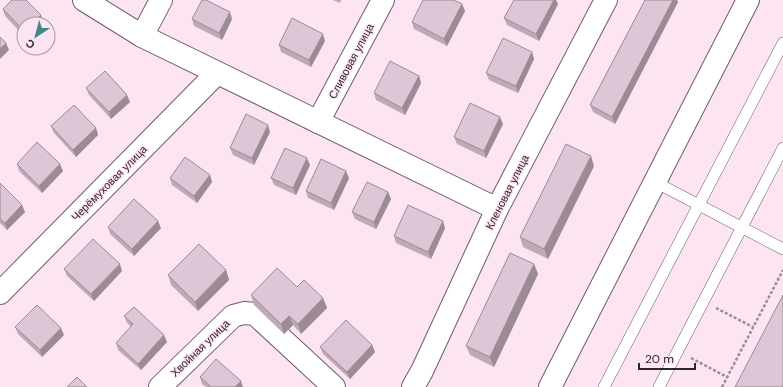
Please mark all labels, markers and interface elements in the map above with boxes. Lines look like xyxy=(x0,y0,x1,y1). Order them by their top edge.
north arrow xyxy=(16,16,56,56)
street label: Сливовая улица xyxy=(325,20,377,101)
text: С xyxy=(23,36,37,52)
street label: Черёмуховая улица xyxy=(68,142,150,224)
street label: Кленовая улица xyxy=(482,151,532,232)
street label: Хвойная улица xyxy=(168,316,233,380)
scale bar xyxy=(639,345,695,371)
text: 20 m xyxy=(645,351,674,367)

